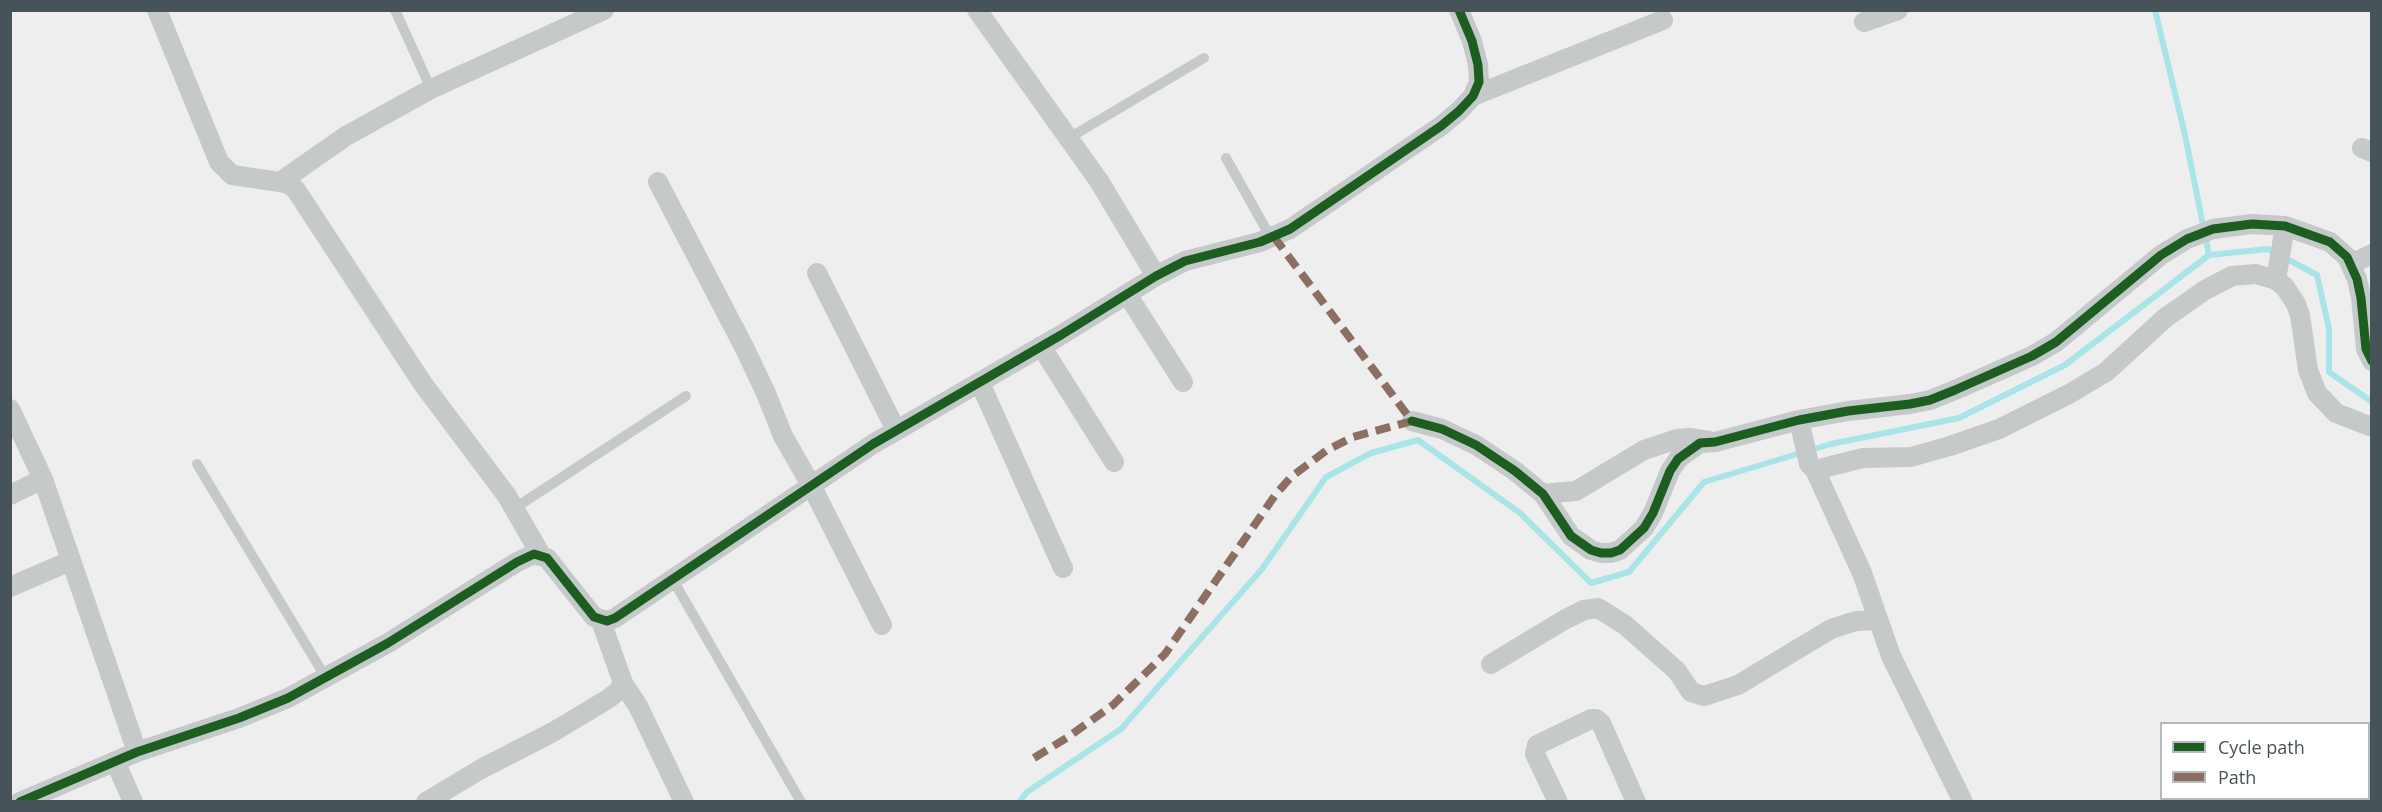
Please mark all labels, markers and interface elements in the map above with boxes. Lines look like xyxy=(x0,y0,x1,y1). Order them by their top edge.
legend xyxy=(2160,722,2370,800)
text: Cycle path xyxy=(2218,735,2305,759)
text: Path xyxy=(2218,765,2256,789)

